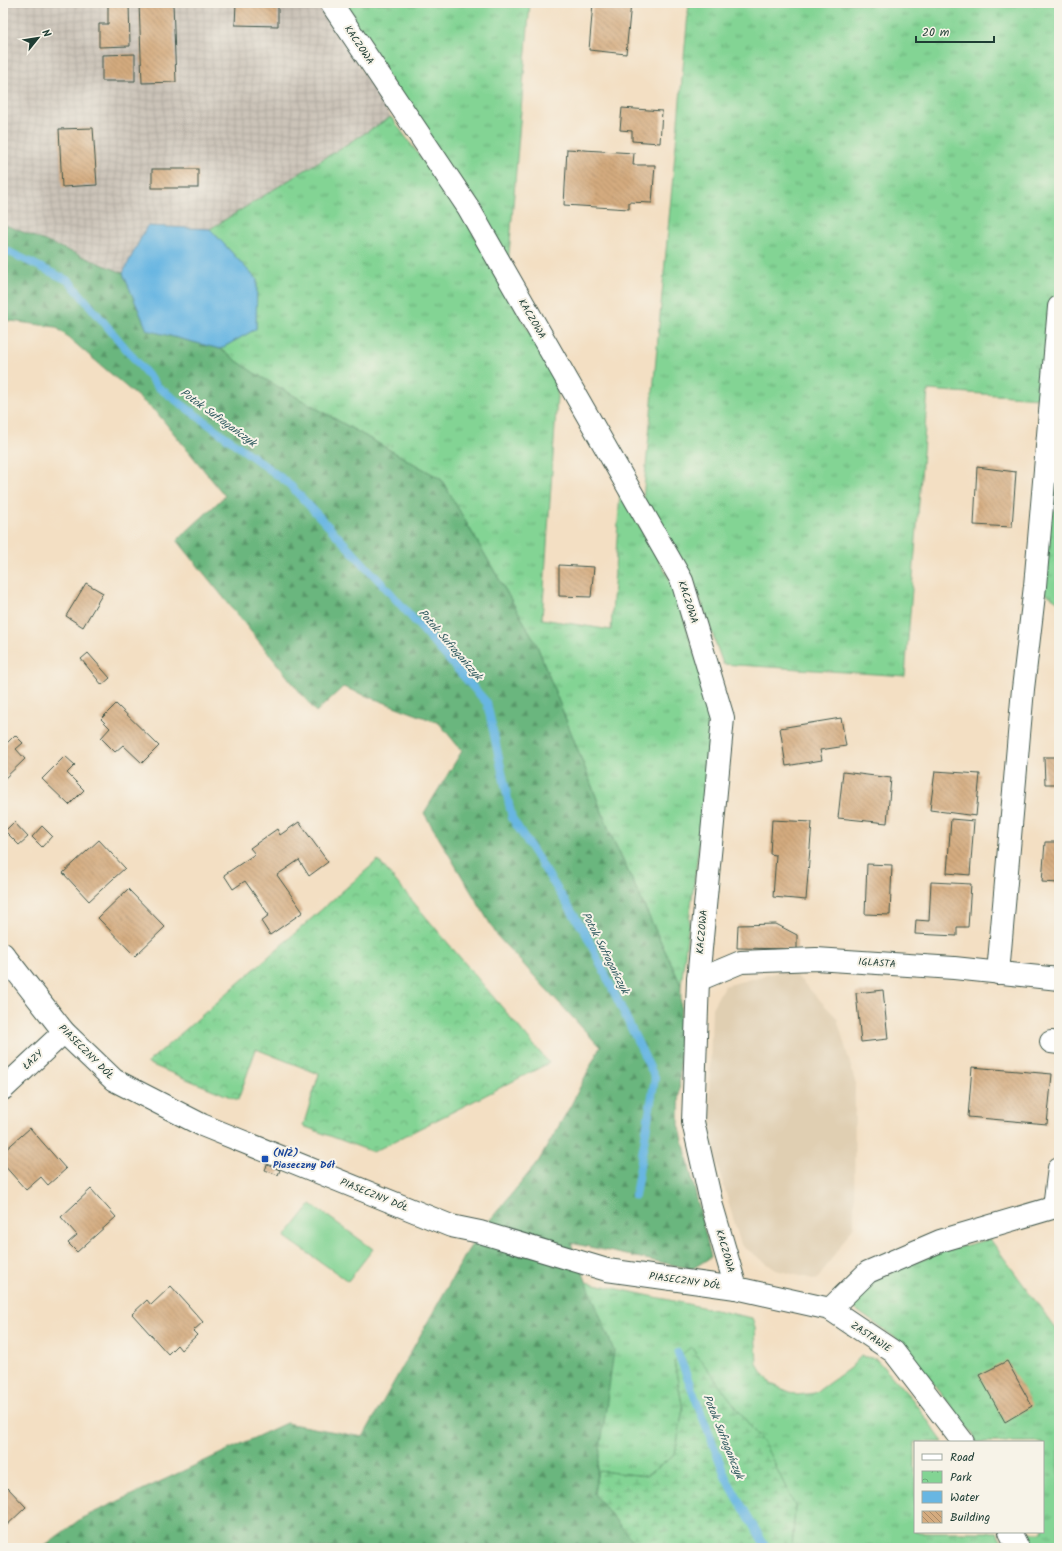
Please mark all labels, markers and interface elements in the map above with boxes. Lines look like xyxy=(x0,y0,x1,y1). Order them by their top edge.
north arrow xyxy=(18,18,58,58)
scale bar xyxy=(916,18,994,44)
street label: KACZOWA xyxy=(340,22,378,68)
text: 20 m xyxy=(922,23,950,42)
text: N xyxy=(36,26,55,41)
street label: KACZOWA xyxy=(514,296,550,342)
water label: Potok Sufragańczyk xyxy=(176,384,261,453)
street label: KACZOWA xyxy=(674,579,702,625)
water label: Potok Sufragańczyk xyxy=(414,605,488,686)
water label: Potok Sufragańczyk xyxy=(577,909,634,999)
street label: KACZOWA xyxy=(692,909,712,955)
street label: IGLASTA xyxy=(858,954,896,972)
street label: PIASECZNY DÓŁ xyxy=(55,1021,117,1083)
street label: ŁAZY xyxy=(19,1045,48,1074)
place label: (N/Ż) Piaseczny Dół xyxy=(273,1145,336,1173)
marker: (N/Ż) Piaseczny Dół xyxy=(260,1154,270,1164)
street label: PIASECZNY DÓŁ xyxy=(338,1174,410,1216)
street label: KACZOWA xyxy=(711,1228,739,1274)
street label: PIASECZNY DÓŁ xyxy=(648,1268,722,1294)
street label: ZASTAWIE xyxy=(848,1318,895,1357)
water label: Potok Sufragańczyk xyxy=(698,1392,749,1484)
legend xyxy=(914,1441,1044,1533)
text: Road xyxy=(950,1448,975,1467)
text: Park xyxy=(950,1468,972,1487)
text: Water xyxy=(950,1488,980,1507)
text: Building xyxy=(950,1508,990,1527)

